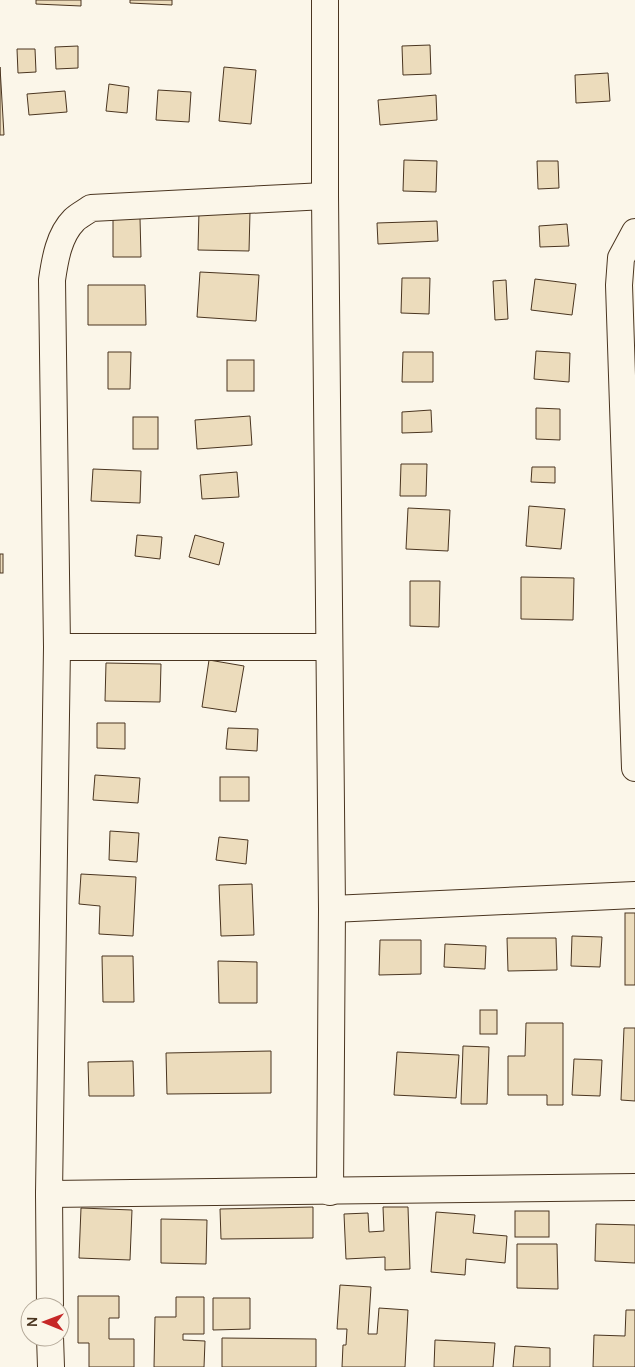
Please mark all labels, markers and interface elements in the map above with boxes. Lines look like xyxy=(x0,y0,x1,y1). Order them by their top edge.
north arrow xyxy=(20,1297,70,1347)
text: N xyxy=(22,1317,41,1327)

